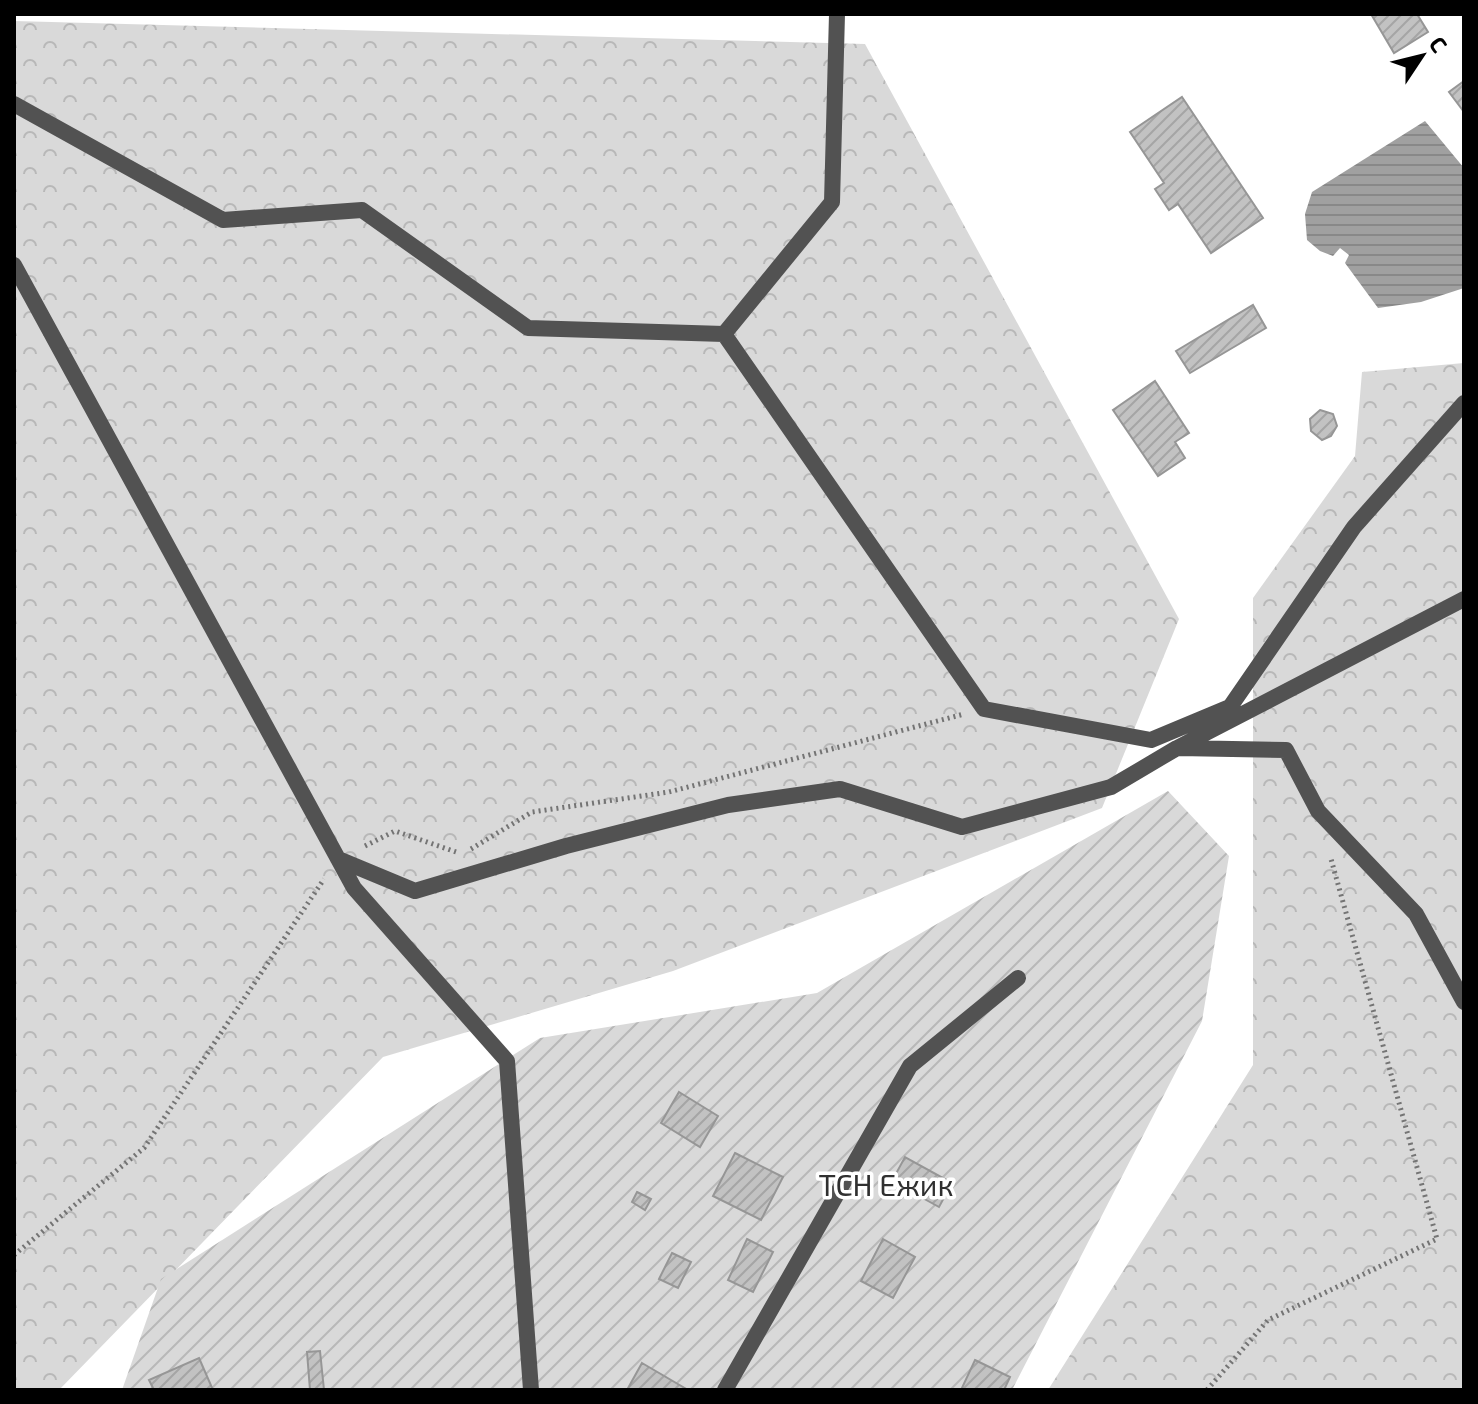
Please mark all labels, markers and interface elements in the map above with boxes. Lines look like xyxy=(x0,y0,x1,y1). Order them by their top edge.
north arrow xyxy=(1382,16,1462,96)
text: С xyxy=(1425,31,1454,57)
park label: ТСН Ежик xyxy=(819,1166,954,1202)

